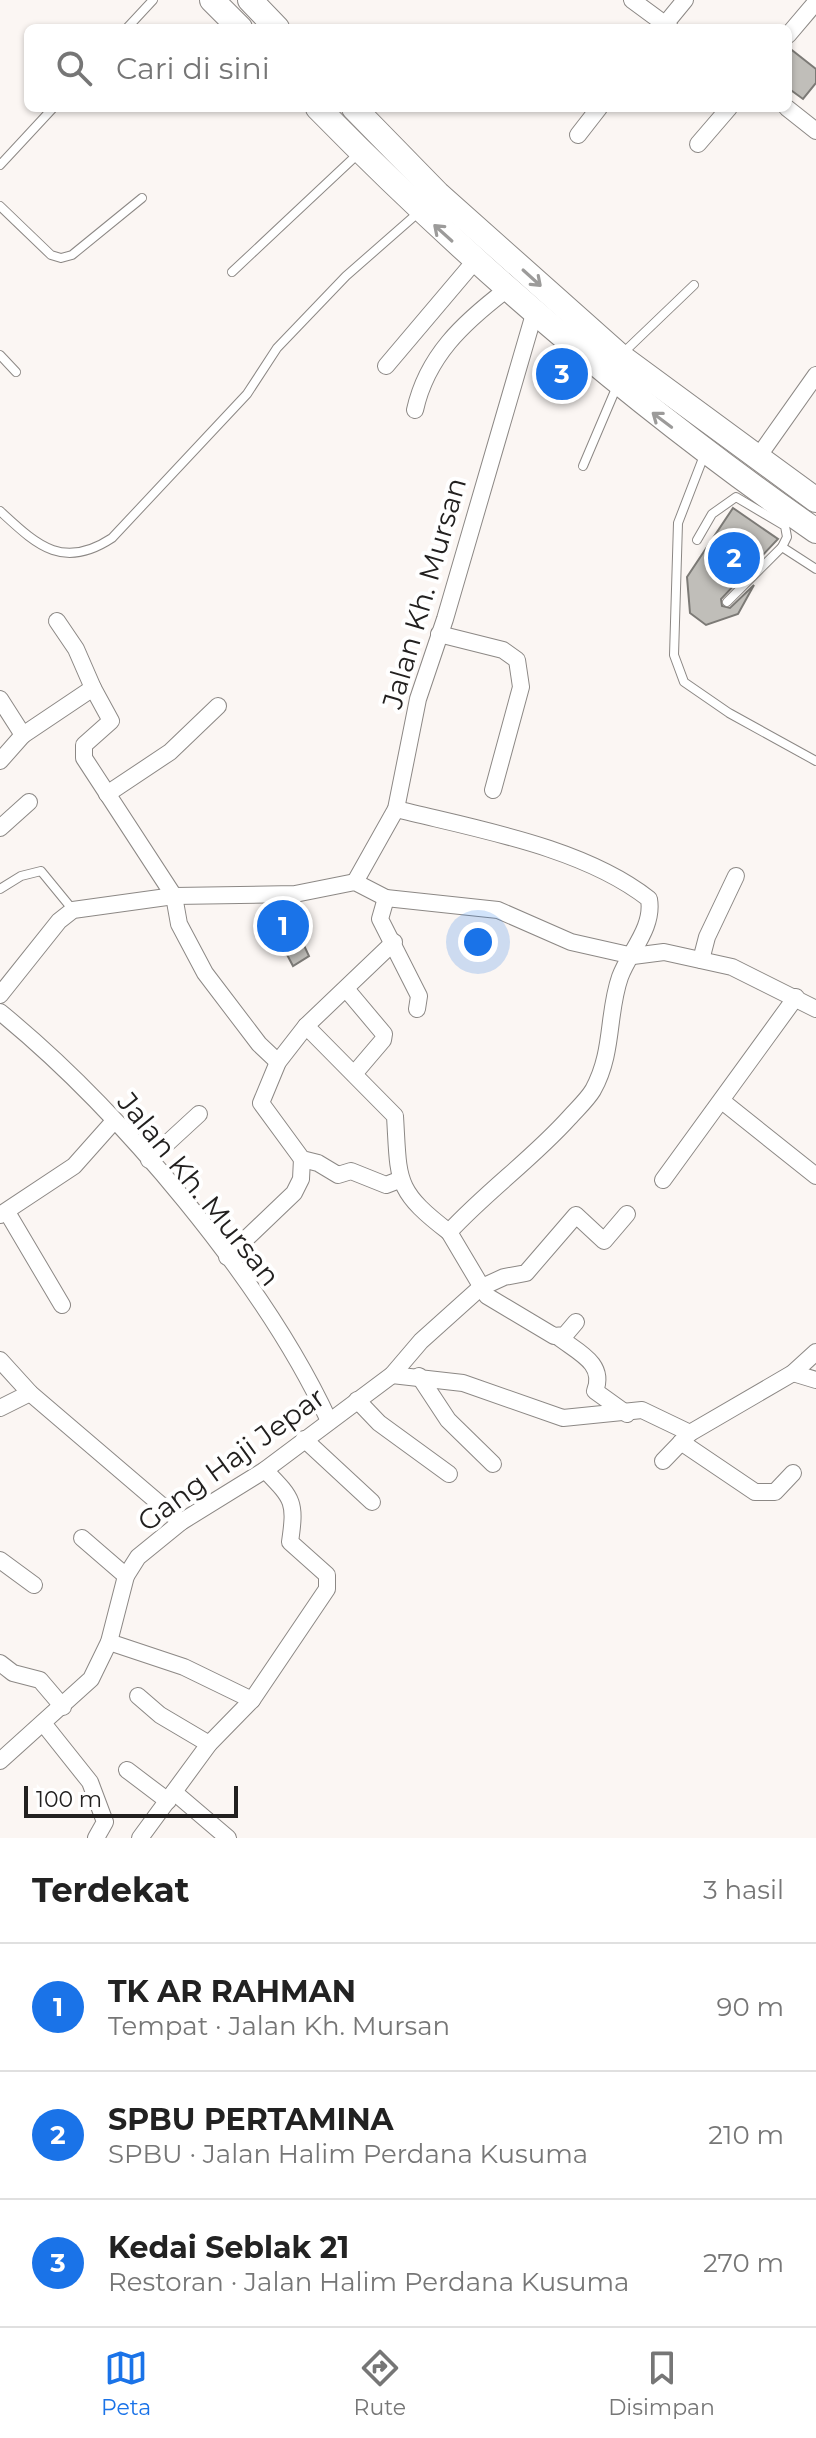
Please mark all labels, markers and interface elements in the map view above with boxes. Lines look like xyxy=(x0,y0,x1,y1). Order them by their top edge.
search box xyxy=(24,24,792,112)
icon: search xyxy=(52,46,96,90)
text: Cari di sini xyxy=(116,50,270,87)
one-way arrow xyxy=(433,225,453,243)
one-way arrow xyxy=(521,268,542,287)
pin: 3 xyxy=(536,344,588,404)
one-way arrow xyxy=(652,411,673,428)
street label: Jalan Kh. Mursan xyxy=(374,474,473,713)
pin: 2 xyxy=(708,528,760,588)
pin: 1 xyxy=(257,896,309,956)
your location xyxy=(458,922,498,962)
street label: Jalan Kh. Mursan xyxy=(110,1085,287,1292)
street label: Gang Haji Jepar xyxy=(131,1380,331,1538)
scale bar xyxy=(24,1782,238,1818)
text: 100 m xyxy=(36,1786,102,1813)
text: Terdekat xyxy=(32,1869,190,1911)
text: 3 hasil xyxy=(703,1874,784,1906)
text: TK AR RAHMAN xyxy=(108,1973,356,2010)
text: 1 xyxy=(53,1991,63,2023)
text: 90 m xyxy=(717,1991,784,2023)
text: Tempat · Jalan Kh. Mursan xyxy=(108,2010,450,2042)
text: SPBU PERTAMINA xyxy=(108,2101,394,2138)
text: 2 xyxy=(50,2119,66,2151)
text: 210 m xyxy=(708,2119,784,2151)
text: SPBU · Jalan Halim Perdana Kusuma xyxy=(108,2138,588,2170)
text: Kedai Seblak 21 xyxy=(108,2229,349,2266)
text: 3 xyxy=(50,2247,66,2279)
text: 270 m xyxy=(703,2247,784,2279)
text: Restoran · Jalan Halim Perdana Kusuma xyxy=(108,2266,629,2298)
tab: Peta xyxy=(101,2346,151,2421)
tab: Rute xyxy=(353,2346,406,2421)
tab: Disimpan xyxy=(608,2346,715,2421)

